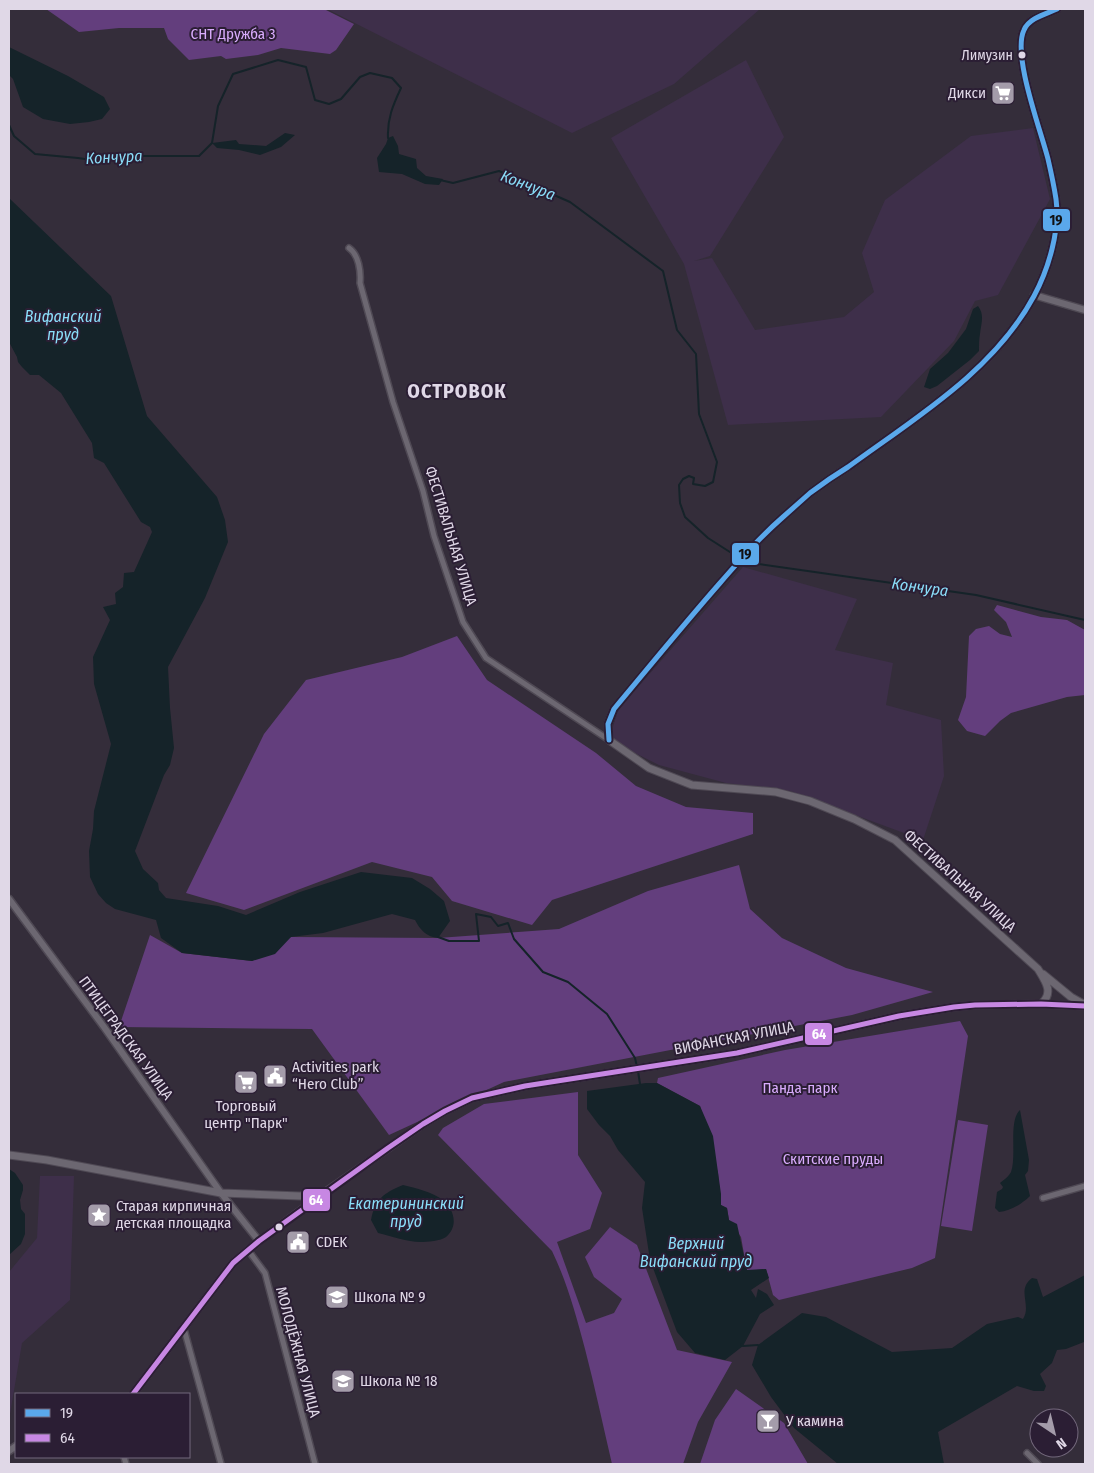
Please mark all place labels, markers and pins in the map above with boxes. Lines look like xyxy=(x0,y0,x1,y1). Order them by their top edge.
place label: Лимузин xyxy=(961,47,1013,64)
marker: Лимузин xyxy=(1017,50,1027,60)
supermarket icon: Дикси xyxy=(990,80,1016,106)
place label: Дикси xyxy=(947,84,986,102)
place label: Activities park “Hero Club” xyxy=(292,1058,379,1093)
public building icon: Activities park “Hero Club” xyxy=(262,1063,288,1089)
supermarket icon: Торговый центр "Парк" xyxy=(233,1069,259,1095)
place label: Торговый центр "Парк" xyxy=(204,1097,288,1132)
place label: Старая кирпичная детская площадка xyxy=(116,1197,231,1232)
place icon: Старая кирпичная детская площадка xyxy=(86,1202,112,1228)
unlabelled marker xyxy=(274,1222,284,1232)
public building icon: CDEK xyxy=(285,1229,311,1255)
place label: CDEK xyxy=(316,1233,347,1251)
school or university icon: Школа № 9 xyxy=(324,1284,350,1310)
place label: Школа № 9 xyxy=(354,1288,426,1306)
school or university icon: Школа № 18 xyxy=(330,1368,356,1394)
place label: Школа № 18 xyxy=(360,1372,438,1390)
bar icon: У камина xyxy=(755,1408,781,1434)
place label: У камина xyxy=(785,1412,844,1430)

